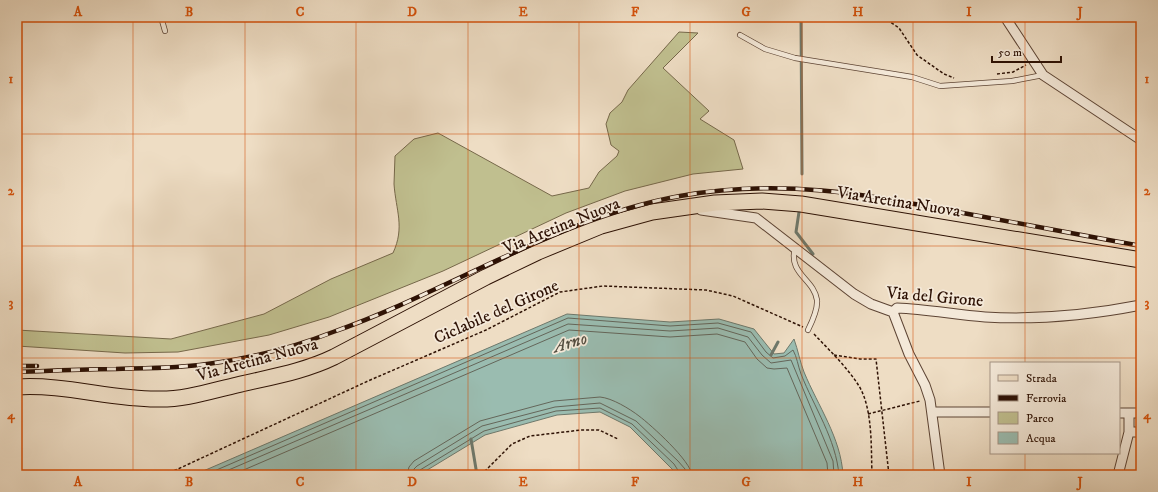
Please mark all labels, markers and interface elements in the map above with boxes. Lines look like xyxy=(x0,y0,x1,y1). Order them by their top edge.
text: A xyxy=(73,4,83,20)
text: B xyxy=(185,4,193,20)
text: C xyxy=(296,4,305,20)
text: D xyxy=(407,4,417,20)
text: E xyxy=(518,4,528,20)
text: F xyxy=(631,4,640,20)
text: G xyxy=(741,4,751,20)
text: H xyxy=(853,4,864,20)
text: I xyxy=(966,4,972,20)
text: J xyxy=(1075,4,1083,21)
scale bar xyxy=(992,38,1061,64)
text: 50 m xyxy=(998,45,1022,60)
text: 1 xyxy=(9,71,14,87)
text: 1 xyxy=(1145,71,1150,87)
street label: Via Aretina Nuova xyxy=(835,181,963,223)
text: 2 xyxy=(8,183,15,199)
text: 2 xyxy=(1144,183,1151,199)
street label: Via Aretina Nuova xyxy=(499,192,624,260)
street label: Ciclabile del Girone xyxy=(431,275,562,349)
street label: Via del Girone xyxy=(885,282,984,312)
text: 3 xyxy=(9,295,14,311)
text: 3 xyxy=(1145,295,1150,311)
water label: Arno xyxy=(549,328,590,359)
street label: Via Aretina Nuova xyxy=(193,333,321,387)
legend xyxy=(990,362,1120,454)
text: Strada xyxy=(1026,371,1058,386)
text: Ferrovia xyxy=(1026,391,1067,406)
text: 4 xyxy=(6,407,15,424)
text: 4 xyxy=(1142,407,1151,424)
text: Parco xyxy=(1026,411,1054,426)
text: Acqua xyxy=(1026,431,1057,446)
text: A xyxy=(73,474,83,490)
text: B xyxy=(185,474,193,490)
text: C xyxy=(296,474,305,490)
text: D xyxy=(407,474,417,490)
text: E xyxy=(518,474,528,490)
text: F xyxy=(631,474,640,490)
text: G xyxy=(741,474,751,490)
text: H xyxy=(853,474,864,490)
text: I xyxy=(966,474,972,490)
text: J xyxy=(1075,474,1083,491)

